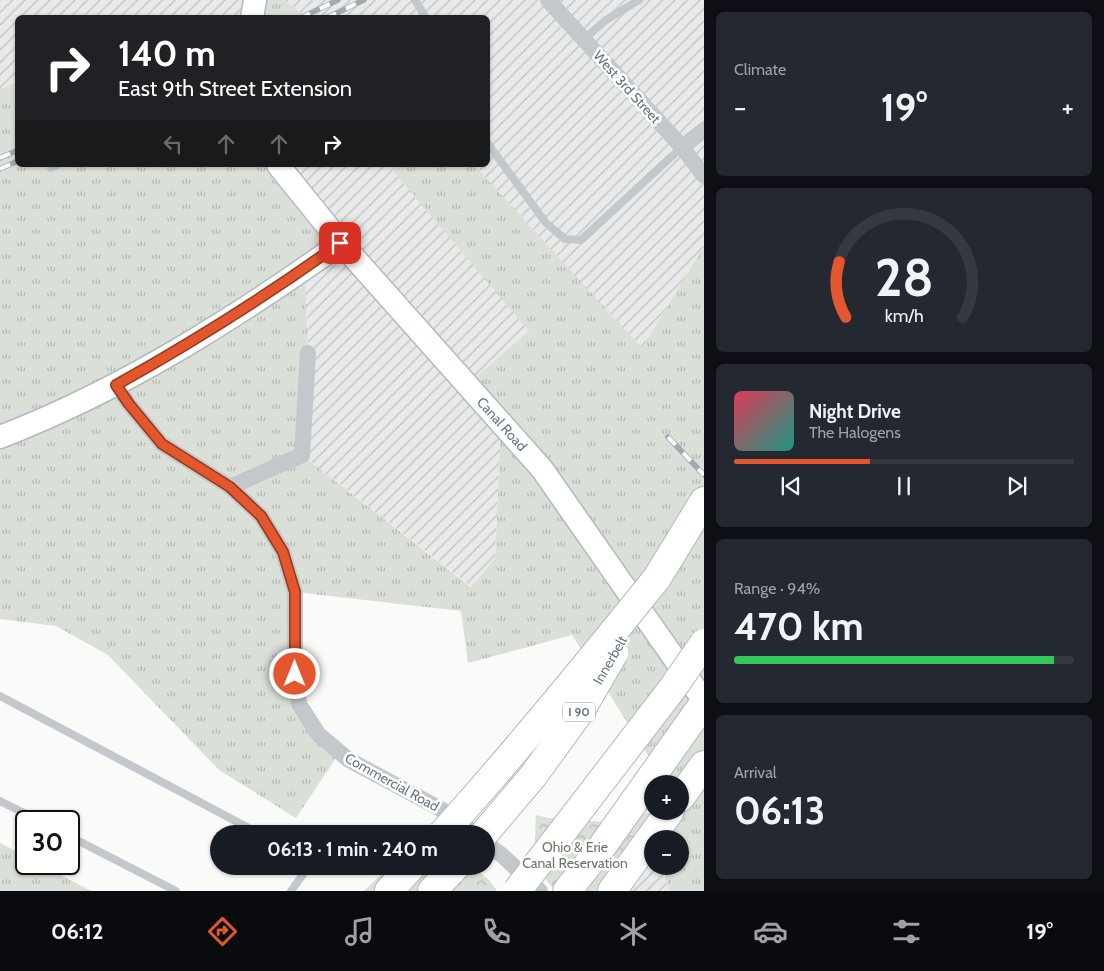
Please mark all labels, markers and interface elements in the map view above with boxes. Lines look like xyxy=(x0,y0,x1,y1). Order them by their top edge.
text: 140 m xyxy=(118,32,216,75)
icon: right xyxy=(35,35,100,100)
street label: West 3rd Street xyxy=(589,47,665,128)
text: Climate xyxy=(734,60,786,79)
text: East 9th Street Extension xyxy=(118,75,352,102)
text: 19° xyxy=(881,84,927,131)
text: − xyxy=(734,90,746,124)
text: + xyxy=(1062,90,1074,124)
icon: left xyxy=(159,130,187,158)
icon: ahead xyxy=(212,130,240,158)
icon: ahead xyxy=(265,130,293,158)
icon: right xyxy=(318,130,346,158)
pin xyxy=(319,222,361,264)
icon: arrive xyxy=(326,229,354,257)
text: 28 xyxy=(875,246,933,309)
text: km/h xyxy=(884,305,924,326)
street label: Canal Road xyxy=(473,393,531,455)
text: Night Drive xyxy=(809,400,901,423)
text: The Halogens xyxy=(809,423,901,442)
icon: previous xyxy=(777,472,805,500)
icon: pause xyxy=(890,472,918,500)
icon: next xyxy=(1003,472,1031,500)
text: Range · 94% xyxy=(734,579,820,598)
text: 470 km xyxy=(734,603,863,650)
street label: Innerbelt xyxy=(589,632,631,688)
position arrow xyxy=(268,647,320,699)
road number: I 90 xyxy=(563,702,595,722)
street label: Commercial Road xyxy=(342,749,442,815)
text: Arrival xyxy=(734,763,777,782)
map controls xyxy=(644,775,689,875)
button: + xyxy=(644,775,689,820)
text: 06:13 xyxy=(734,787,825,834)
speed limit sign: 30 xyxy=(15,810,80,875)
button: − xyxy=(644,830,689,875)
text: 06:13 · 1 min · 240 m xyxy=(267,838,438,861)
park label: Ohio & Erie Canal Reservation xyxy=(522,838,628,872)
icon: directions xyxy=(205,914,240,949)
icon: music xyxy=(342,914,377,949)
icon: phone xyxy=(479,914,514,949)
icon: climate xyxy=(616,914,651,949)
icon: car xyxy=(753,914,788,949)
icon: filters xyxy=(889,914,924,949)
text: 06:12 xyxy=(51,918,103,945)
text: 19° xyxy=(1026,918,1053,945)

